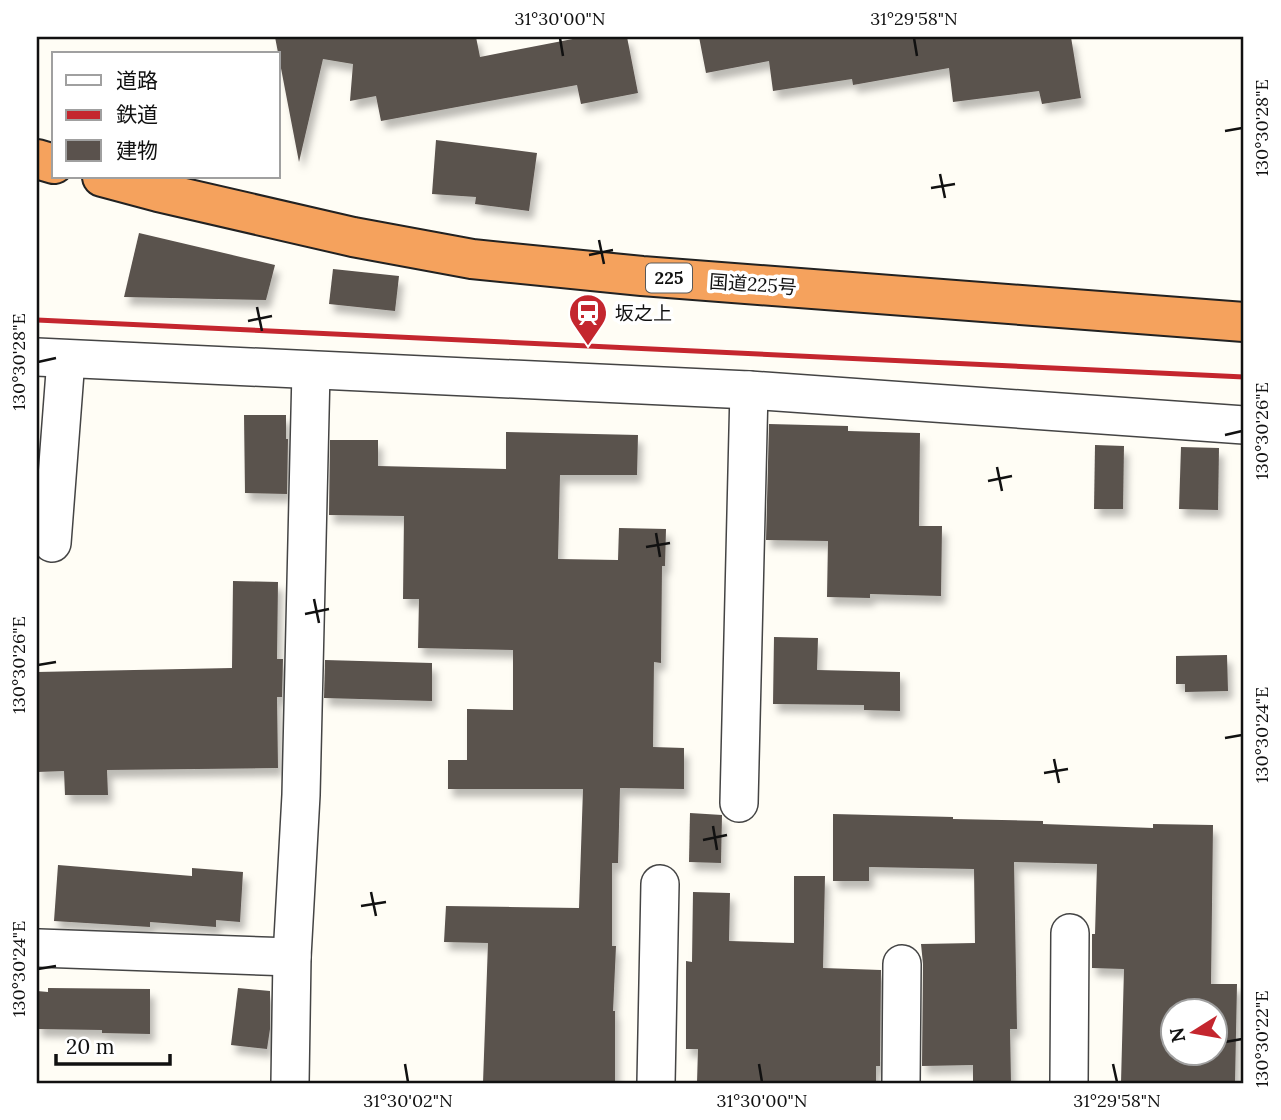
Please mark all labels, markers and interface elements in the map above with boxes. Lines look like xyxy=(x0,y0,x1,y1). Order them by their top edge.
text: 31°30'00"N xyxy=(514,7,606,30)
text: 31°29'58"N xyxy=(870,7,958,30)
legend xyxy=(52,52,280,178)
text: 道路 xyxy=(116,67,158,94)
text: 130°30'28"E xyxy=(1250,79,1273,177)
text: 鉄道 xyxy=(116,101,158,128)
text: 建物 xyxy=(116,137,158,164)
road number: 225 xyxy=(646,264,692,292)
street label: 国道225号 xyxy=(708,269,798,299)
station icon: 坂之上 xyxy=(567,292,609,347)
place label: 坂之上 xyxy=(615,301,672,325)
text: 130°30'28"E xyxy=(7,313,30,411)
text: 130°30'26"E xyxy=(1250,382,1273,480)
text: 130°30'26"E xyxy=(7,616,30,714)
text: 130°30'24"E xyxy=(1250,687,1273,783)
text: 130°30'24"E xyxy=(7,921,30,1017)
text: 130°30'22"E xyxy=(1250,991,1273,1087)
north arrow xyxy=(1158,998,1228,1068)
scale bar xyxy=(56,1022,170,1066)
text: N xyxy=(1164,1025,1190,1045)
text: 20 m xyxy=(66,1033,115,1060)
text: 31°30'02"N xyxy=(363,1089,453,1112)
text: 31°30'00"N xyxy=(716,1089,808,1112)
text: 31°29'58"N xyxy=(1073,1089,1161,1112)

